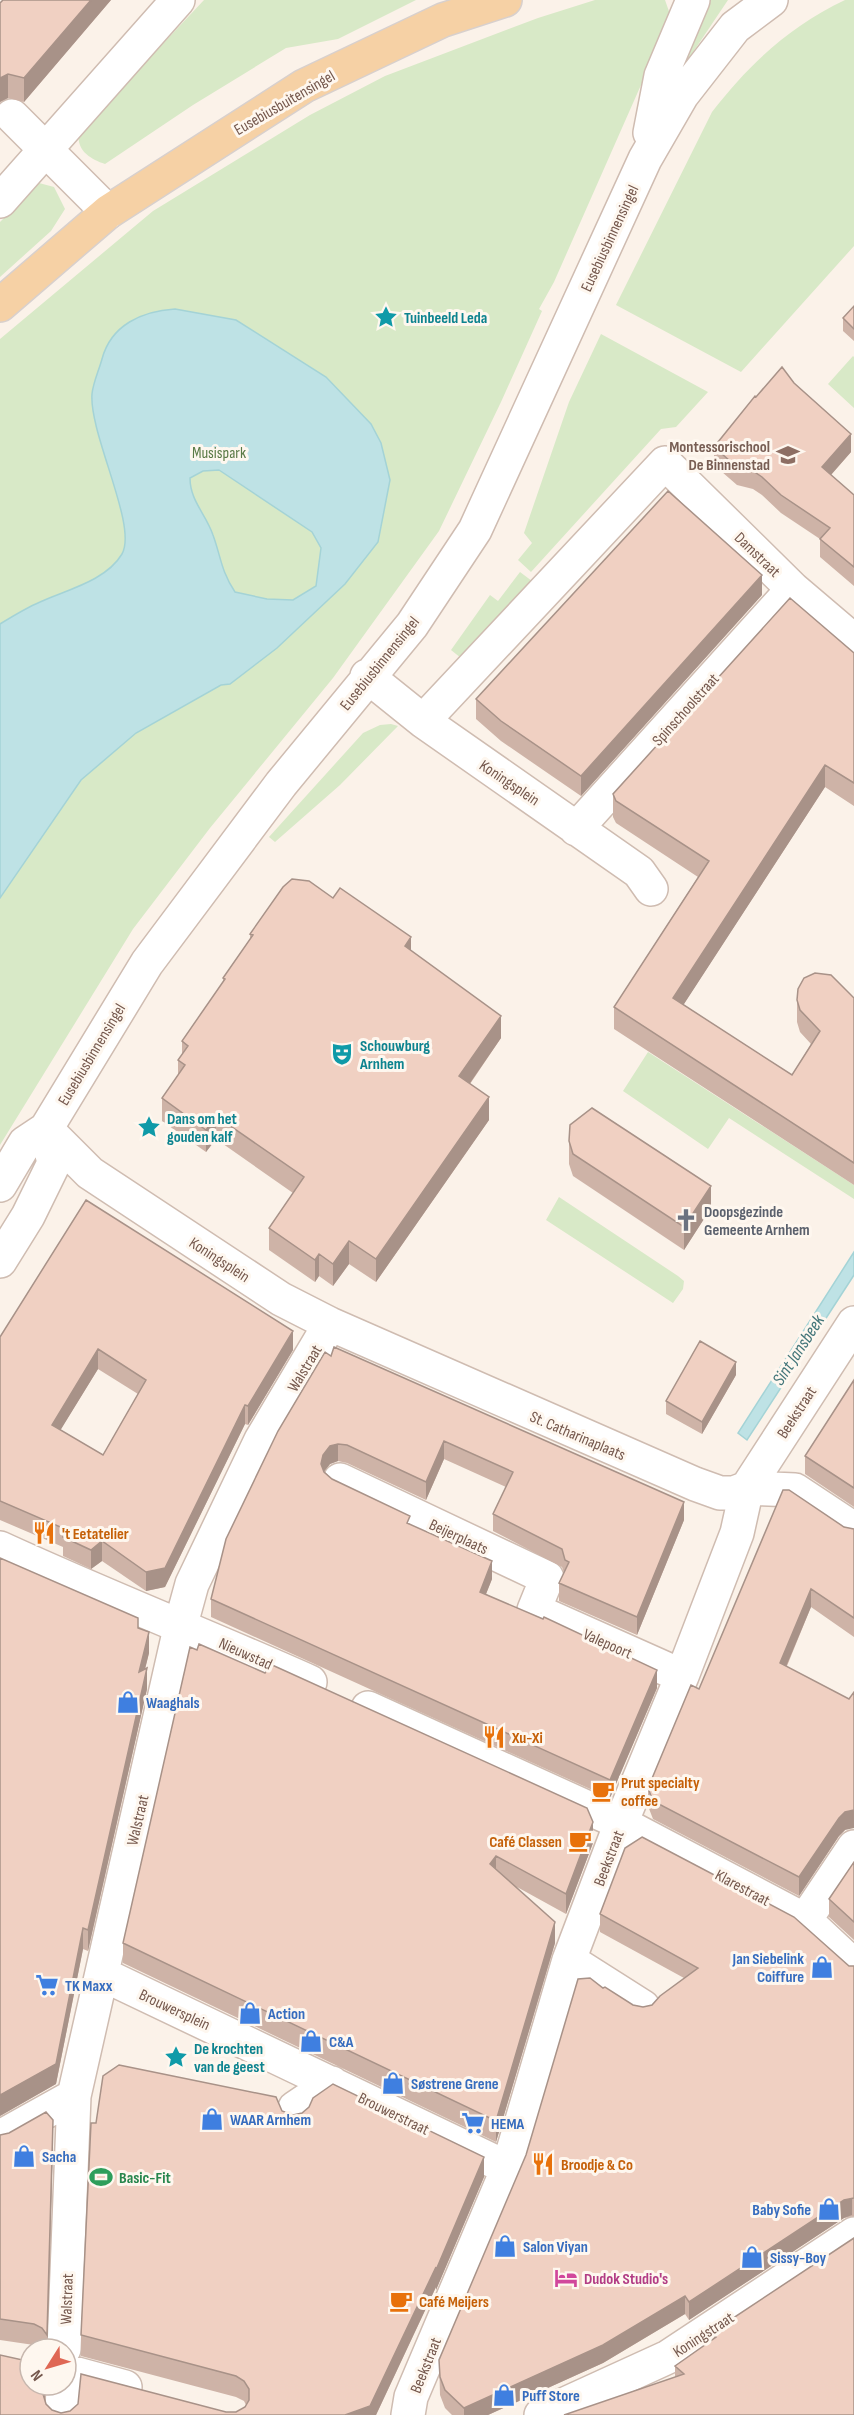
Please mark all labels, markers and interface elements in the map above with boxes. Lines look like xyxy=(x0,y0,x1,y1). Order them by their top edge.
street label: Eusebiusbuitensingel xyxy=(231,67,339,140)
street label: Eusebiusbinnensingel xyxy=(577,182,643,295)
place icon: Tuinbeeld Leda xyxy=(373,304,399,330)
place label: Tuinbeeld Leda xyxy=(404,309,487,328)
place label: Montessorischool De Binnenstad xyxy=(669,438,770,475)
school or university icon: Montessorischool De Binnenstad xyxy=(775,442,801,468)
park label: Musispark xyxy=(192,444,246,463)
street label: Damstraat xyxy=(730,529,784,582)
street label: Eusebiusbinnensingel xyxy=(336,613,424,715)
street label: Spinschoolstraat xyxy=(649,670,724,750)
street label: Koningsplein xyxy=(476,756,543,810)
street label: Eusebiusbinnensingel xyxy=(54,1000,130,1109)
place label: Schouwburg Arnhem xyxy=(359,1037,430,1074)
theatre icon: Schouwburg Arnhem xyxy=(329,1041,355,1067)
place label: Dans om het gouden kalf xyxy=(167,1110,237,1147)
place icon: Dans om het gouden kalf xyxy=(136,1114,162,1140)
place label: Doopsgezinde Gemeente Arnhem xyxy=(704,1203,810,1240)
church icon: Doopsgezinde Gemeente Arnhem xyxy=(673,1207,699,1233)
street label: Koningsplein xyxy=(185,1234,253,1287)
water label: Sint Jansbeek xyxy=(768,1310,830,1389)
street label: Walstraat xyxy=(284,1342,327,1396)
street label: Beekstraat xyxy=(773,1383,821,1442)
street label: St. Catharinaplaats xyxy=(527,1408,628,1465)
street label: Beijerplaats xyxy=(426,1515,491,1559)
restaurant icon: 't Eetatelier xyxy=(31,1520,57,1546)
place label: 't Eetatelier xyxy=(62,1525,129,1544)
street label: Valepoort xyxy=(580,1625,635,1664)
street label: Nieuwstad xyxy=(216,1634,275,1675)
shop icon: Waaghals xyxy=(115,1689,141,1715)
place label: Waaghals xyxy=(146,1694,200,1713)
restaurant icon: Xu-Xi xyxy=(481,1724,507,1750)
place label: Xu-Xi xyxy=(511,1729,543,1748)
place label: Prut specialty coffee xyxy=(621,1774,700,1811)
cafe icon: Prut specialty coffee xyxy=(590,1778,616,1804)
street label: Walstraat xyxy=(123,1793,154,1847)
cafe icon: Café Classen xyxy=(567,1828,593,1854)
street label: Beekstraat xyxy=(590,1828,629,1889)
place label: Café Classen xyxy=(489,1833,562,1852)
street label: Klarestraat xyxy=(712,1866,773,1911)
place label: Jan Siebelink Coiffure xyxy=(732,1950,804,1987)
shop icon: Jan Siebelink Coiffure xyxy=(809,1954,835,1980)
supermarket icon: TK Maxx xyxy=(34,1972,60,1998)
place label: TK Maxx xyxy=(65,1977,113,1996)
street label: Brouwersplein xyxy=(136,1986,213,2035)
shop icon: Action xyxy=(237,2000,263,2026)
place label: Action xyxy=(267,2005,305,2024)
shop icon: C&A xyxy=(298,2028,324,2054)
place label: C&A xyxy=(329,2033,354,2052)
place label: De krochten van de geest xyxy=(194,2040,265,2077)
place icon: De krochten van de geest xyxy=(163,2044,189,2070)
shop icon: Søstrene Grene xyxy=(380,2070,406,2096)
place label: Søstrene Grene xyxy=(411,2075,499,2094)
street label: Brouwerstraat xyxy=(355,2089,432,2140)
shop icon: WAAR Arnhem xyxy=(199,2106,225,2132)
supermarket icon: HEMA xyxy=(460,2110,486,2136)
place label: WAAR Arnhem xyxy=(230,2111,311,2130)
place label: HEMA xyxy=(491,2115,525,2134)
shop icon: Sacha xyxy=(11,2143,37,2169)
place label: Sacha xyxy=(42,2148,76,2167)
restaurant icon: Broodje & Co xyxy=(530,2151,556,2177)
place label: Broodje & Co xyxy=(561,2156,633,2175)
sports icon: Basic-Fit xyxy=(88,2164,114,2190)
place label: Basic-Fit xyxy=(119,2169,171,2188)
shop icon: Baby Sofie xyxy=(816,2196,842,2222)
place label: Baby Sofie xyxy=(752,2201,811,2220)
shop icon: Salon Viyan xyxy=(492,2233,518,2259)
place label: Salon Viyan xyxy=(523,2238,588,2257)
shop icon: Sissy-Boy xyxy=(739,2244,765,2270)
place label: Sissy-Boy xyxy=(770,2249,827,2268)
hotel icon: Dudok Studio's xyxy=(553,2265,579,2291)
place label: Dudok Studio's xyxy=(584,2270,668,2289)
street label: Walstraat xyxy=(57,2273,78,2325)
cafe icon: Café Meijers xyxy=(388,2288,414,2314)
place label: Café Meijers xyxy=(419,2293,489,2312)
street label: Koningstraat xyxy=(670,2308,738,2362)
street label: Beekstraat xyxy=(407,2335,446,2396)
north arrow xyxy=(18,2337,78,2397)
text: N xyxy=(27,2366,47,2384)
shop icon: Puff Store xyxy=(491,2382,517,2408)
place label: Puff Store xyxy=(522,2387,580,2406)

